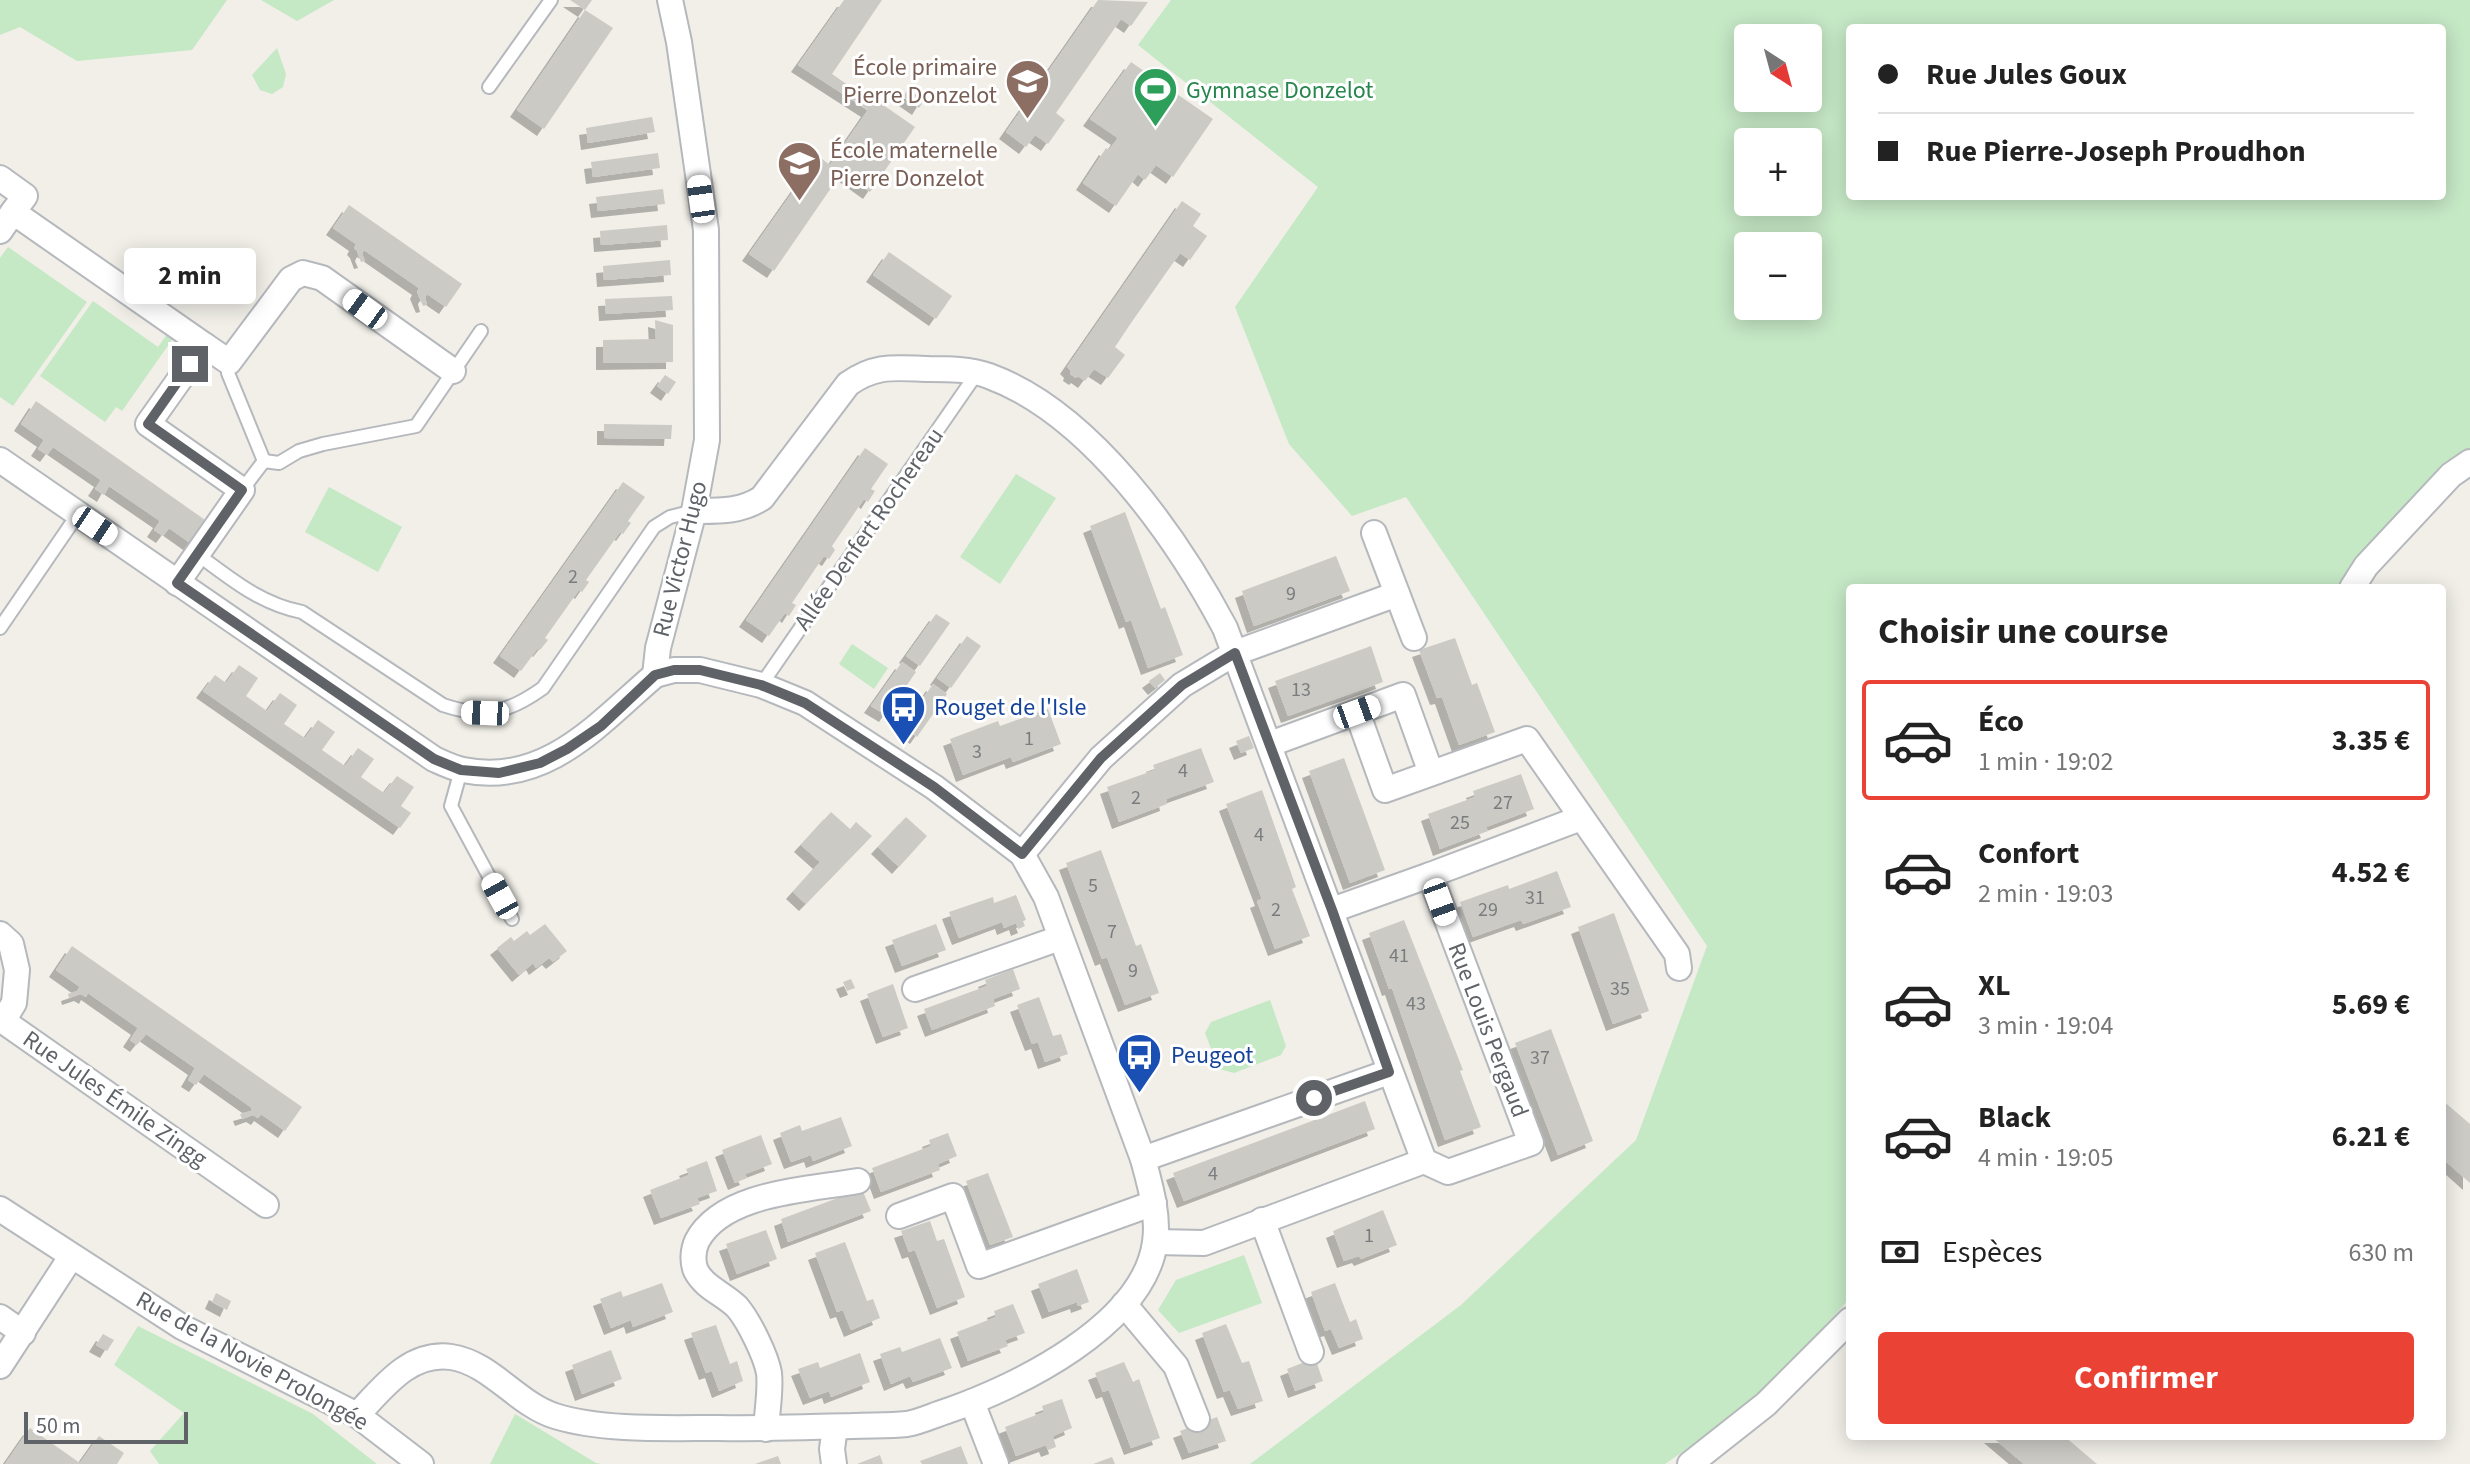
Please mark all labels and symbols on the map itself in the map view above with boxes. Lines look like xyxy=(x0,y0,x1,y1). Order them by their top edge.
north arrow xyxy=(1734,24,1822,112)
place label: École primaire Pierre Donzelot xyxy=(843,50,997,113)
school or university icon: École primaire Pierre Donzelot xyxy=(1004,57,1052,120)
sports icon: Gymnase Donzelot xyxy=(1131,66,1179,129)
place label: Gymnase Donzelot xyxy=(1186,73,1373,108)
place label: École maternelle Pierre Donzelot xyxy=(830,133,998,196)
school or university icon: École maternelle Pierre Donzelot xyxy=(775,140,823,203)
car xyxy=(686,174,716,224)
callout: 2 min xyxy=(124,248,256,304)
car xyxy=(339,285,391,333)
route end xyxy=(172,346,208,382)
street label: Allée Denfert Rochereau xyxy=(786,420,952,638)
street label: Rue Victor Hugo xyxy=(644,477,716,641)
car xyxy=(68,503,122,549)
house number: 2 xyxy=(568,563,578,591)
house number: 9 xyxy=(1286,580,1296,608)
house number: 13 xyxy=(1291,676,1311,704)
bus stop icon: Rouget de l'Isle xyxy=(879,683,927,746)
place label: Rouget de l'Isle xyxy=(934,690,1086,725)
car xyxy=(1330,693,1384,731)
car xyxy=(461,700,509,726)
house number: 1 xyxy=(1024,725,1034,753)
house number: 3 xyxy=(972,738,982,766)
house number: 4 xyxy=(1178,757,1188,785)
house number: 2 xyxy=(1131,784,1141,812)
house number: 27 xyxy=(1493,789,1513,817)
house number: 25 xyxy=(1450,809,1470,837)
house number: 4 xyxy=(1254,821,1264,849)
car xyxy=(478,869,522,923)
house number: 5 xyxy=(1088,872,1098,900)
car xyxy=(1421,875,1459,929)
house number: 31 xyxy=(1525,884,1545,912)
house number: 2 xyxy=(1271,896,1281,924)
house number: 29 xyxy=(1478,896,1498,924)
house number: 7 xyxy=(1107,918,1117,946)
street label: Rue Louis Pergaud xyxy=(1439,937,1537,1123)
house number: 41 xyxy=(1389,942,1409,970)
house number: 9 xyxy=(1128,957,1138,985)
house number: 35 xyxy=(1610,975,1630,1003)
house number: 43 xyxy=(1406,990,1426,1018)
street label: Rue Jules Émile Zingg xyxy=(16,1022,214,1176)
bus stop icon: Peugeot xyxy=(1116,1031,1164,1094)
place label: Peugeot xyxy=(1171,1038,1253,1073)
house number: 37 xyxy=(1530,1044,1550,1072)
route start xyxy=(1296,1080,1332,1116)
house number: 4 xyxy=(1208,1160,1218,1188)
house number: 1 xyxy=(1364,1222,1374,1250)
street label: Rue de la Novie Prolongée xyxy=(129,1282,375,1440)
scale bar xyxy=(24,1408,188,1444)

